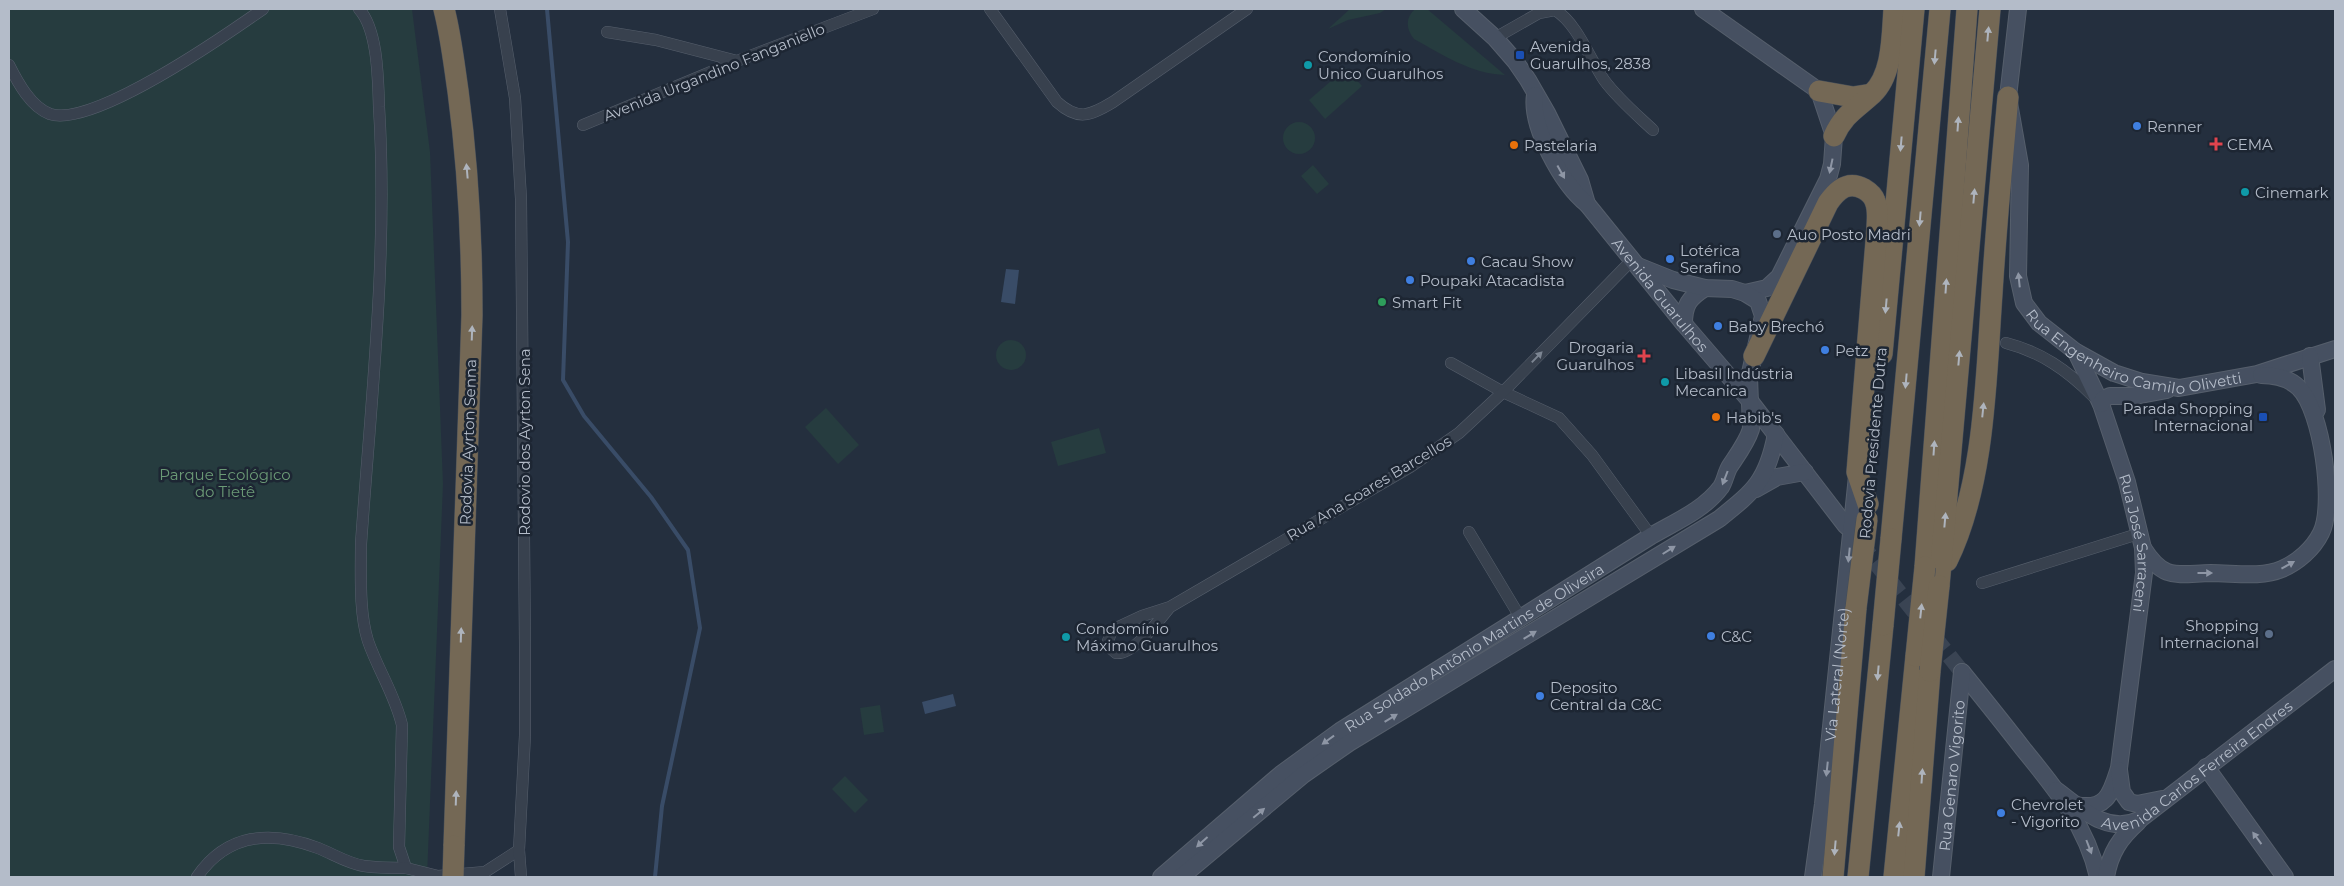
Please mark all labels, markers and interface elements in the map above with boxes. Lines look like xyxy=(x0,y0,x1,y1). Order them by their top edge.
street label: Avenida Urgandino Fanganiello xyxy=(601,19,827,125)
one-way arrow xyxy=(1984,26,1992,42)
place label: Avenida Guarulhos, 2838 xyxy=(1530,37,1651,73)
place label: Condomínio Unico Guarulhos xyxy=(1318,47,1443,83)
marker: Avenida Guarulhos, 2838 xyxy=(1514,49,1526,61)
one-way arrow xyxy=(1931,50,1939,66)
marker: Condomínio Unico Guarulhos xyxy=(1302,59,1314,71)
one-way arrow xyxy=(1954,116,1962,132)
place label: Renner xyxy=(2147,117,2202,136)
marker: Renner xyxy=(2131,120,2143,132)
place label: CEMA xyxy=(2227,135,2273,154)
place label: Pastelaria xyxy=(1524,136,1597,155)
one-way arrow xyxy=(1897,137,1905,153)
marker: CEMA xyxy=(2209,137,2223,151)
marker: Pastelaria xyxy=(1508,139,1520,151)
one-way arrow xyxy=(1827,159,1835,174)
one-way arrow xyxy=(463,162,471,178)
one-way arrow xyxy=(1557,165,1565,180)
place label: Cinemark xyxy=(2255,183,2329,202)
marker: Cinemark xyxy=(2239,186,2251,198)
one-way arrow xyxy=(1970,188,1978,204)
one-way arrow xyxy=(1916,211,1924,227)
place label: Auo Posto Madri xyxy=(1787,225,1911,244)
marker: Auo Posto Madri xyxy=(1771,228,1783,240)
street label: Avenida Guarulhos xyxy=(1608,234,1713,356)
place label: Lotérica Serafino xyxy=(1680,241,1741,277)
place label: Cacau Show xyxy=(1481,252,1574,271)
marker: Lotérica Serafino xyxy=(1664,253,1676,265)
marker: Cacau Show xyxy=(1465,255,1477,267)
place label: Poupaki Atacadista xyxy=(1420,271,1565,290)
one-way arrow xyxy=(2015,272,2023,288)
marker: Poupaki Atacadista xyxy=(1404,274,1416,286)
one-way arrow xyxy=(1942,278,1950,294)
place label: Smart Fit xyxy=(1392,293,1462,312)
marker: Smart Fit xyxy=(1376,296,1388,308)
one-way arrow xyxy=(1882,298,1890,314)
street label: Rua Engenheiro Camilo Olivetti xyxy=(2022,305,2243,398)
place label: Baby Brechó xyxy=(1728,317,1824,336)
marker: Baby Brechó xyxy=(1712,320,1724,332)
one-way arrow xyxy=(468,325,476,341)
place label: Drogaria Guarulhos xyxy=(1556,338,1634,374)
place label: Petz xyxy=(1835,341,1869,360)
marker: Petz xyxy=(1819,344,1831,356)
street label: Rodovia Presidente Dutra xyxy=(1855,346,1891,540)
street label: Rodovio dos Ayrton Sena xyxy=(515,348,534,536)
marker: Drogaria Guarulhos xyxy=(1638,350,1650,362)
one-way arrow xyxy=(1955,350,1963,366)
one-way arrow xyxy=(1531,351,1543,363)
street label: Rodovia Ayrton Senna xyxy=(456,359,480,525)
place label: Libasil Indústria Mecanica xyxy=(1675,364,1793,400)
one-way arrow xyxy=(1901,373,1909,389)
marker: Libasil Indústria Mecanica xyxy=(1659,376,1671,388)
place label: Parada Shopping Internacional xyxy=(2123,399,2253,435)
one-way arrow xyxy=(1979,401,1987,417)
place label: Habib's xyxy=(1726,408,1782,427)
marker: Habib's xyxy=(1710,411,1722,423)
marker: Parada Shopping Internacional xyxy=(2257,411,2269,423)
street label: Rua Ana Soares Barcellos xyxy=(1283,431,1455,545)
one-way arrow xyxy=(1930,440,1938,456)
park label: Parque Ecológico do Tietê xyxy=(159,465,291,501)
one-way arrow xyxy=(1720,471,1728,485)
street label: Rua José Sarraceni xyxy=(2115,471,2154,613)
one-way arrow xyxy=(1941,511,1949,527)
one-way arrow xyxy=(1662,545,1675,555)
one-way arrow xyxy=(1845,547,1853,563)
street label: Rua Soldado Antônio Martins de Oliveira xyxy=(1340,559,1607,736)
one-way arrow xyxy=(2281,561,2295,569)
one-way arrow xyxy=(2198,569,2214,577)
one-way arrow xyxy=(1917,603,1925,619)
street label: Via Lateral (Norte) xyxy=(1820,607,1853,742)
place label: Shopping Internacional xyxy=(2160,616,2259,652)
place label: Condomínio Máximo Guarulhos xyxy=(1076,619,1218,655)
one-way arrow xyxy=(458,627,466,643)
place label: C&C xyxy=(1721,627,1752,646)
marker: Shopping Internacional xyxy=(2263,628,2275,640)
one-way arrow xyxy=(1523,630,1536,639)
marker: C&C xyxy=(1705,630,1717,642)
marker: Condomínio Máximo Guarulhos xyxy=(1060,631,1072,643)
one-way arrow xyxy=(1874,665,1882,681)
place label: Deposito Central da C&C xyxy=(1550,678,1662,714)
marker: Deposito Central da C&C xyxy=(1534,690,1546,702)
street label: Avenida Carlos Ferreira Endres xyxy=(2100,696,2296,834)
street label: Rua Genaro Vigorito xyxy=(1934,699,1969,852)
one-way arrow xyxy=(1384,714,1397,723)
one-way arrow xyxy=(1321,735,1335,745)
one-way arrow xyxy=(1822,761,1830,777)
one-way arrow xyxy=(1918,768,1926,784)
one-way arrow xyxy=(452,789,460,805)
place label: Chevrolet - Vigorito xyxy=(2011,795,2083,831)
one-way arrow xyxy=(1252,807,1265,818)
marker: Chevrolet - Vigorito xyxy=(1995,807,2007,819)
one-way arrow xyxy=(1895,820,1903,836)
one-way arrow xyxy=(2252,831,2262,845)
one-way arrow xyxy=(1197,836,1209,848)
one-way arrow xyxy=(1831,840,1839,856)
one-way arrow xyxy=(2085,840,2093,855)

